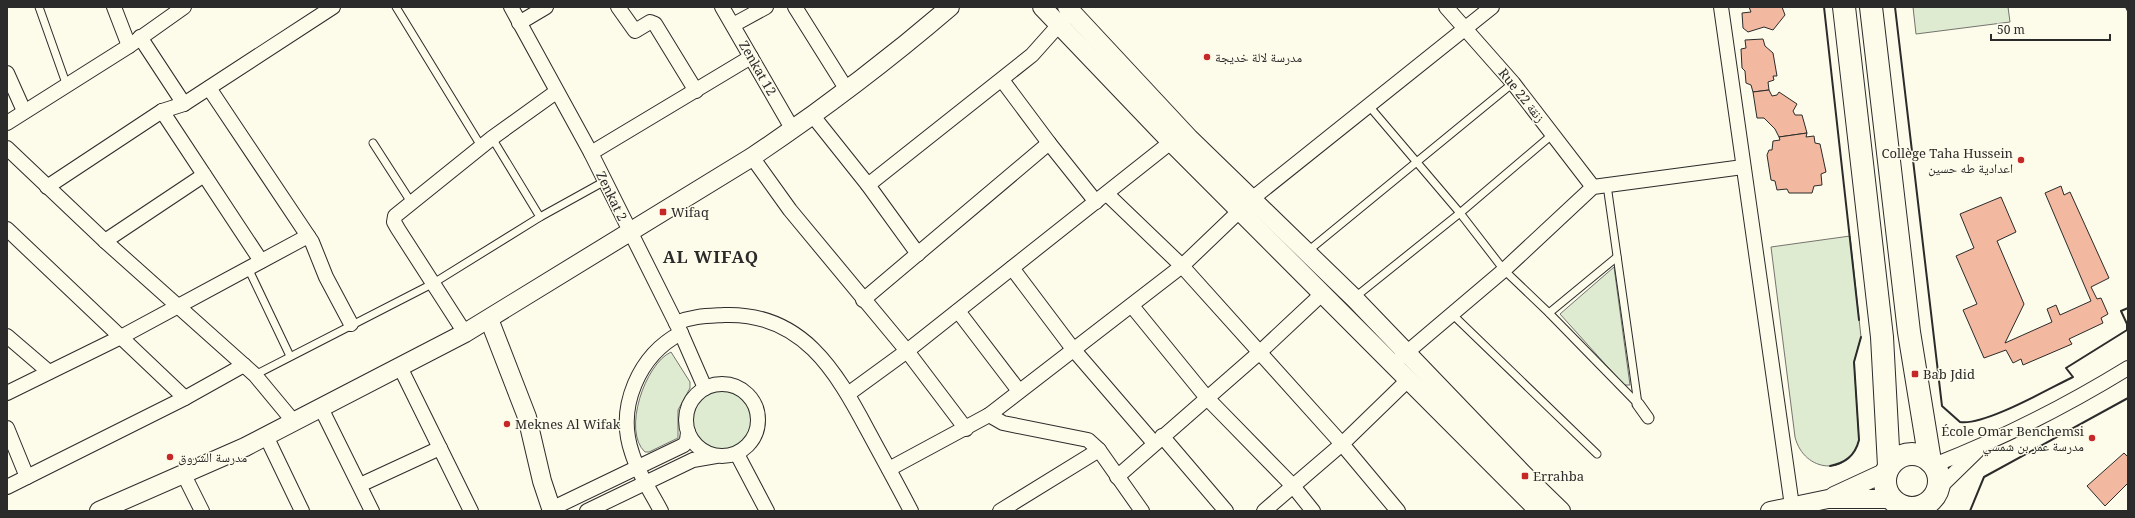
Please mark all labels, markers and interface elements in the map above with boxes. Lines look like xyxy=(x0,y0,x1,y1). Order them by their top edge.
scale bar xyxy=(1991,16,2110,42)
text: 50 m xyxy=(1997,21,2025,38)
street label: Zenkat 12 xyxy=(735,37,781,99)
place label: مدرسة لالة خديجة xyxy=(1215,48,1302,66)
marker: مدرسة لالة خديجة xyxy=(1202,52,1212,62)
street label: Rue 22 زنقة xyxy=(1495,64,1549,126)
place label: Collège Taha Hussein اعدادية طه حسين xyxy=(1882,144,2014,177)
marker: Collège Taha Hussein اعدادية طه حسين xyxy=(2016,155,2026,165)
street label: Zenkat 2 xyxy=(592,168,632,224)
place label: Wifaq xyxy=(671,203,709,221)
marker: Wifaq xyxy=(658,207,668,217)
district label: AL WIFAQ xyxy=(663,245,759,268)
place label: Bab Jdid xyxy=(1923,365,1975,383)
marker: Bab Jdid xyxy=(1910,369,1920,379)
place label: Meknes Al Wifak xyxy=(515,415,621,433)
marker: Meknes Al Wifak xyxy=(502,419,512,429)
place label: École Omar Benchemsi مدرسة عمر بن شمسي xyxy=(1941,422,2084,457)
marker: École Omar Benchemsi مدرسة عمر بن شمسي xyxy=(2087,433,2097,443)
place label: مدرسة الشروق xyxy=(178,448,247,466)
marker: مدرسة الشروق xyxy=(165,452,175,462)
place label: Errahba xyxy=(1533,467,1584,485)
marker: Errahba xyxy=(1520,471,1530,481)

